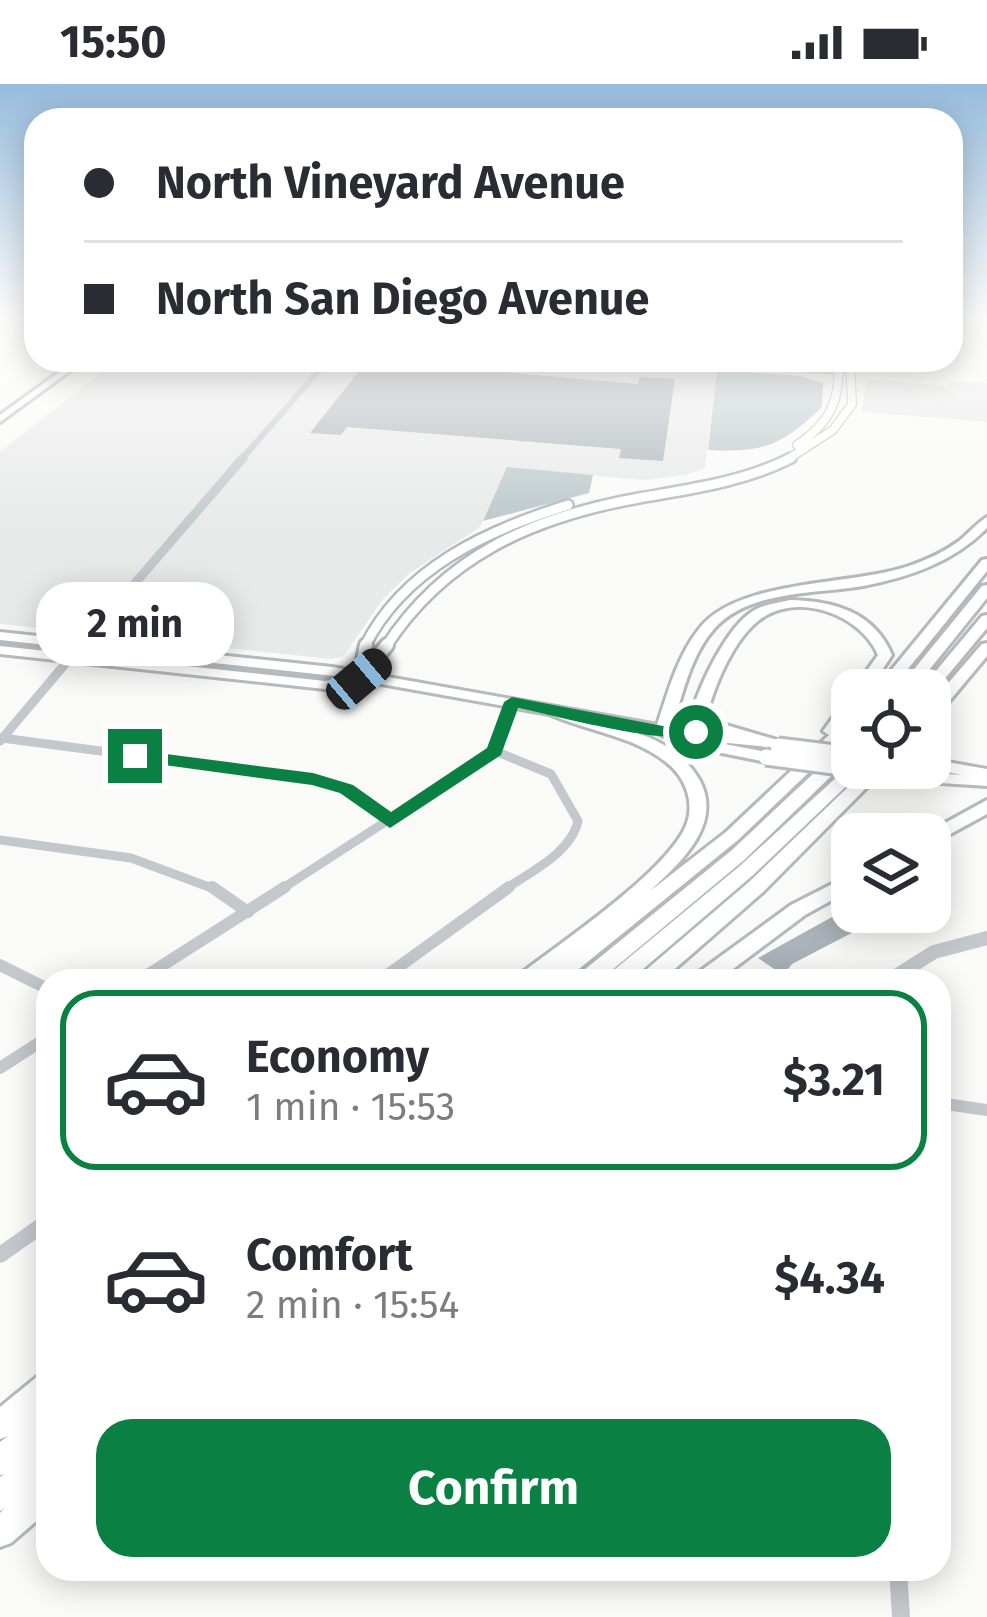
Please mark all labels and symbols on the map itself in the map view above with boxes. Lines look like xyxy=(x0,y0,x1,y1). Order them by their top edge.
callout: 2 min xyxy=(36,582,234,666)
car xyxy=(320,642,398,716)
route start xyxy=(669,705,723,759)
route end xyxy=(108,729,162,783)

